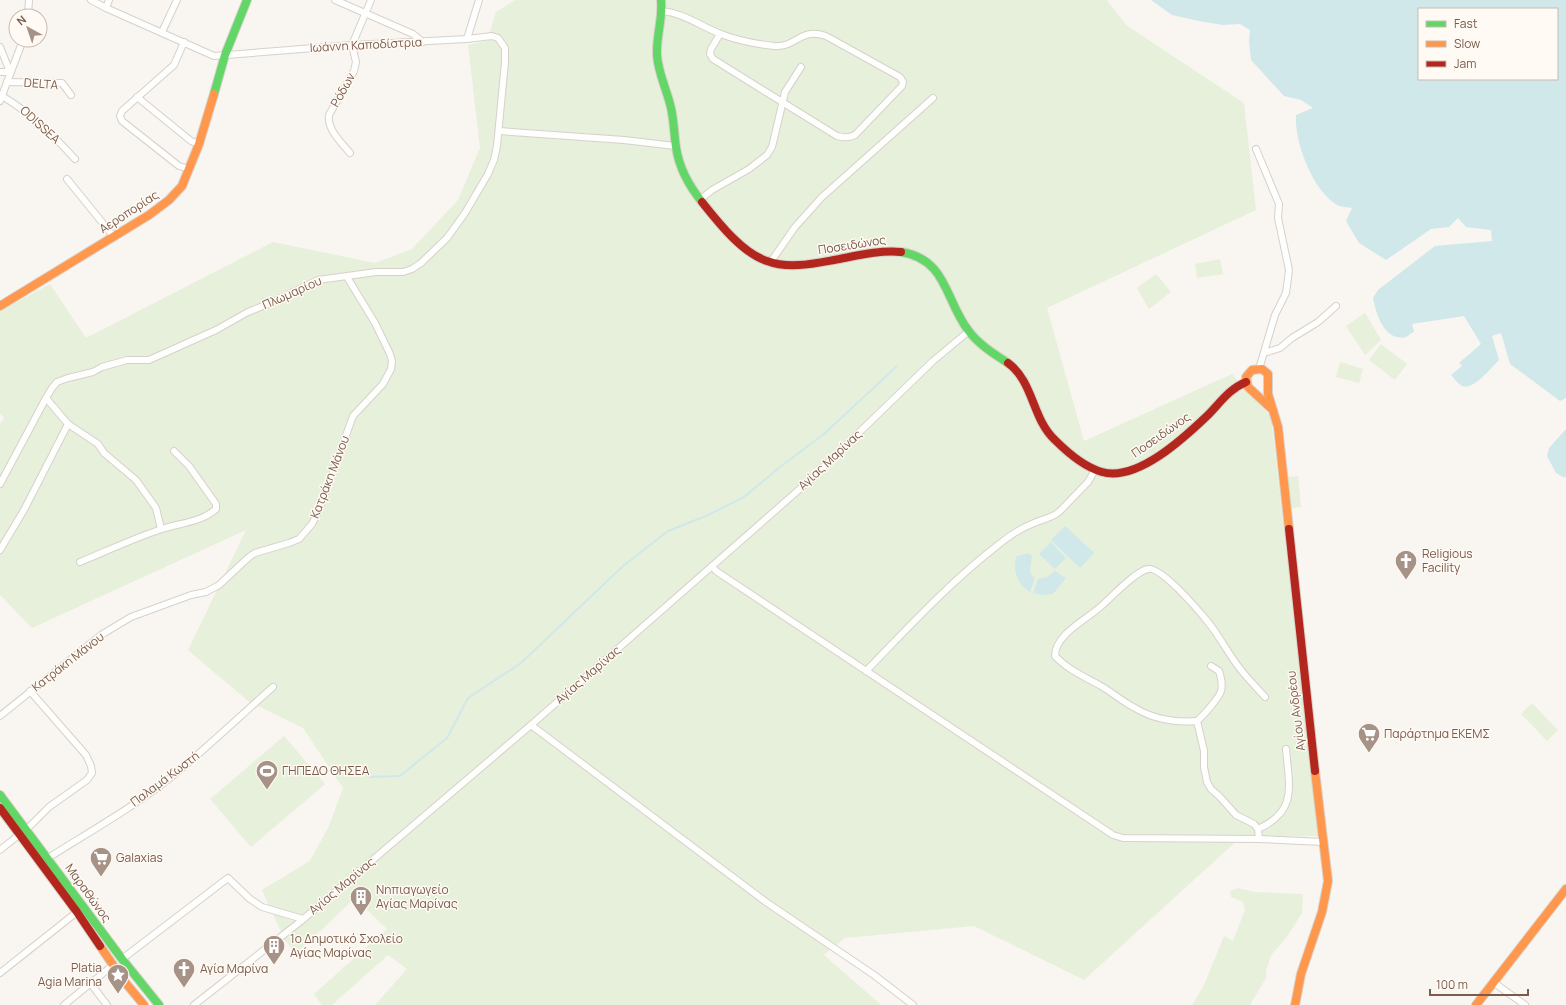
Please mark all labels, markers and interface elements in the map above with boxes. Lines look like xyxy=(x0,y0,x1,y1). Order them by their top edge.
north arrow xyxy=(8,8,48,48)
legend xyxy=(1418,8,1558,80)
text: N xyxy=(13,12,29,28)
text: Fast xyxy=(1454,15,1478,32)
street label: Ιωάννη Καποδίστρια xyxy=(309,33,423,56)
text: Slow xyxy=(1454,35,1480,52)
text: Jam xyxy=(1454,55,1476,72)
street label: Ρόδων xyxy=(326,70,359,110)
street label: DELTA xyxy=(23,74,59,93)
street label: ODISSEA xyxy=(16,102,65,148)
street label: Αεροπορίας xyxy=(96,186,162,237)
street label: Ποσειδώνος xyxy=(817,231,887,258)
street label: Πλωμαρίου xyxy=(259,272,324,313)
street label: Ποσειδώνος xyxy=(1128,408,1194,461)
street label: Αγίας Μαρίνας xyxy=(794,425,866,494)
street label: Κατράκη Μάνου xyxy=(306,433,353,521)
place label: Religious Facility xyxy=(1422,545,1473,576)
church icon: Religious Facility xyxy=(1393,548,1419,581)
street label: Κατράκη Μάνου xyxy=(28,628,107,695)
street label: Αγίας Μαρίνας xyxy=(551,641,624,708)
street label: Αγίου Ανδρέου xyxy=(1282,670,1309,752)
supermarket icon: Παράρτημα ΕΚΕΜΣ xyxy=(1356,721,1382,754)
place label: Παράρτημα ΕΚΕΜΣ xyxy=(1384,725,1490,742)
street label: Παλαμά Κωστή xyxy=(127,747,203,810)
sports icon: ΓΗΠΕΔΟ ΘΗΣΕΑ xyxy=(254,758,280,791)
place label: ΓΗΠΕΔΟ ΘΗΣΕΑ xyxy=(282,762,370,779)
supermarket icon: Galaxias xyxy=(88,845,114,878)
place label: Galaxias xyxy=(116,849,163,866)
street label: Αγίας Μαρίνας xyxy=(305,853,379,918)
street label: Μαραθώνος xyxy=(61,860,116,926)
place label: Νηπιαγωγείο Αγίας Μαρίνας xyxy=(376,881,458,912)
building icon: Νηπιαγωγείο Αγίας Μαρίνας xyxy=(348,884,374,917)
place label: 1ο Δημοτικό Σχολείο Αγίας Μαρίνας xyxy=(290,930,403,961)
building icon: 1ο Δημοτικό Σχολείο Αγίας Μαρίνας xyxy=(261,933,287,966)
church icon: Αγία Μαρίνα xyxy=(171,956,197,989)
place label: Platia Agia Marina xyxy=(38,959,102,990)
place label: Αγία Μαρίνα xyxy=(200,960,268,977)
place icon: Platia Agia Marina xyxy=(105,962,131,995)
scale bar xyxy=(1430,971,1528,997)
text: 100 m xyxy=(1436,976,1468,993)

